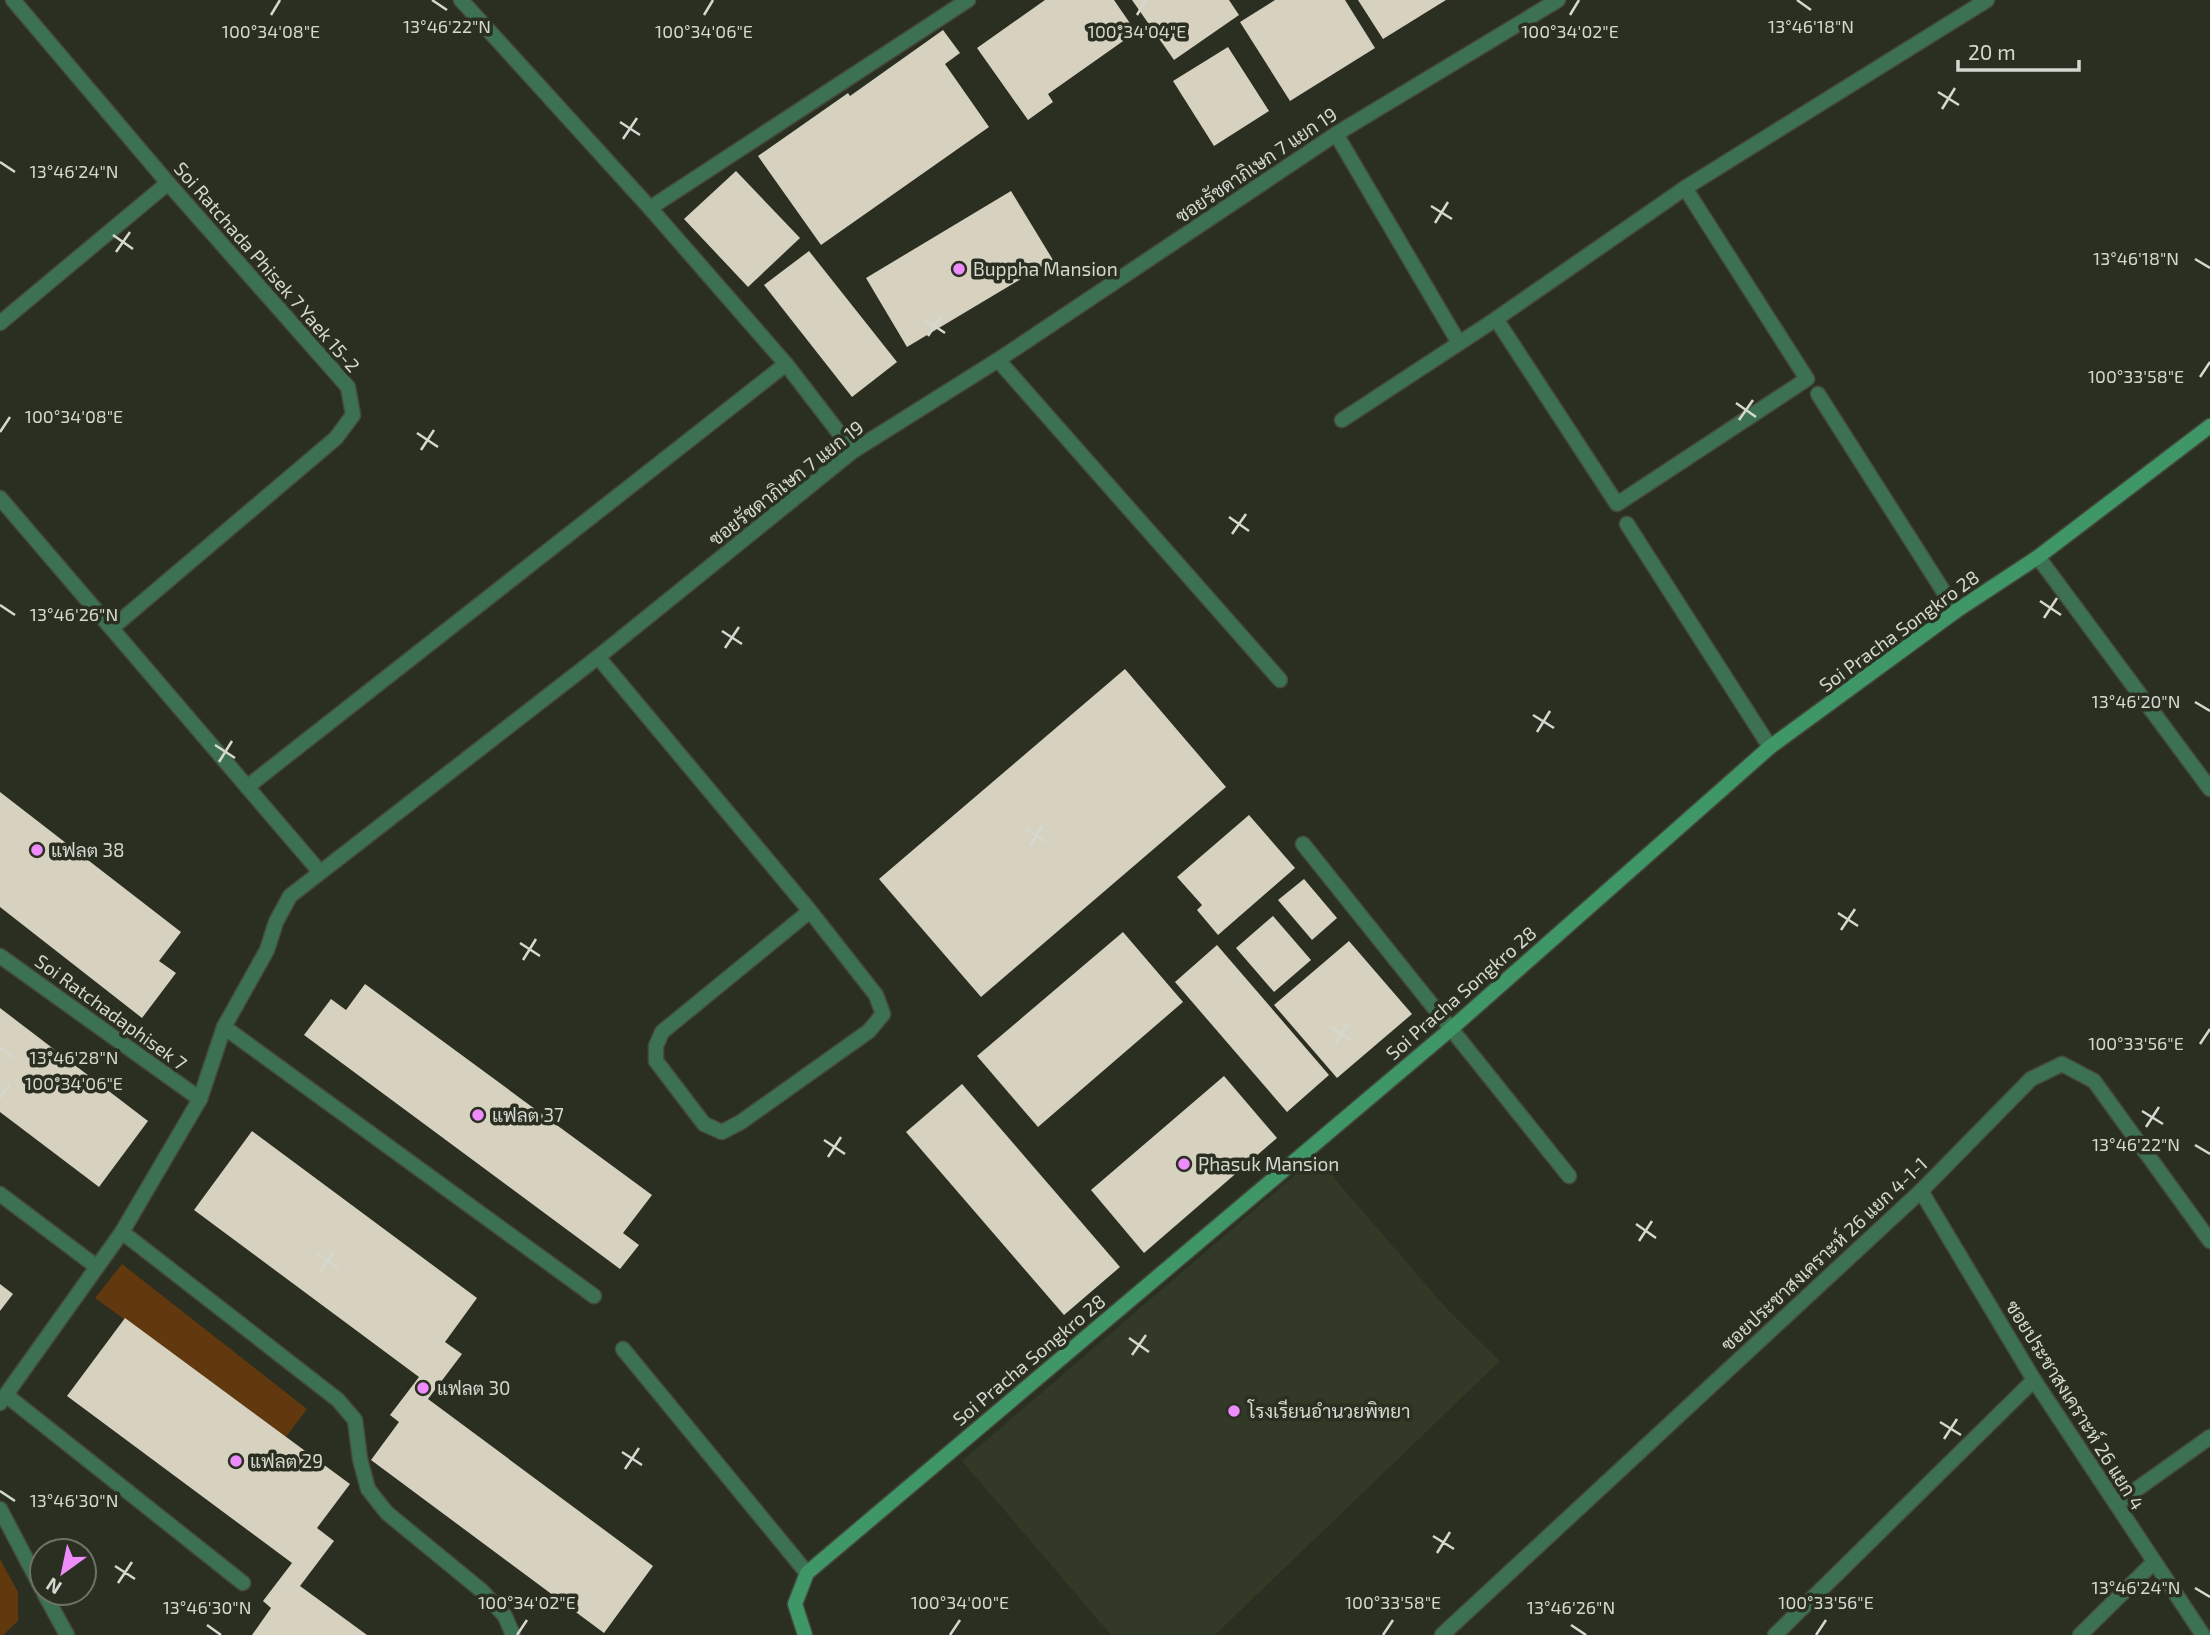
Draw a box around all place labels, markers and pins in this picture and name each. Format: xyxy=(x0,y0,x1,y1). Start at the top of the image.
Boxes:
place label: Buppha Mansion xyxy=(973,257,1118,280)
marker: Buppha Mansion xyxy=(951,261,967,277)
place label: แฟลต 38 xyxy=(51,838,125,861)
marker: แฟลต 38 xyxy=(29,842,45,858)
place label: แฟลต 37 xyxy=(492,1103,564,1126)
marker: แฟลต 37 xyxy=(470,1107,486,1123)
place label: Phasuk Mansion xyxy=(1198,1152,1339,1175)
marker: Phasuk Mansion xyxy=(1176,1156,1192,1172)
place label: แฟลต 30 xyxy=(437,1376,511,1399)
marker: แฟลต 30 xyxy=(415,1380,431,1396)
place label: โรงเรียนอำนวยพิทยา xyxy=(1247,1399,1410,1422)
marker: โรงเรียนอำนวยพิทยา xyxy=(1226,1403,1242,1419)
place label: แฟลต 29 xyxy=(250,1449,323,1472)
marker: แฟลต 29 xyxy=(228,1453,244,1469)

